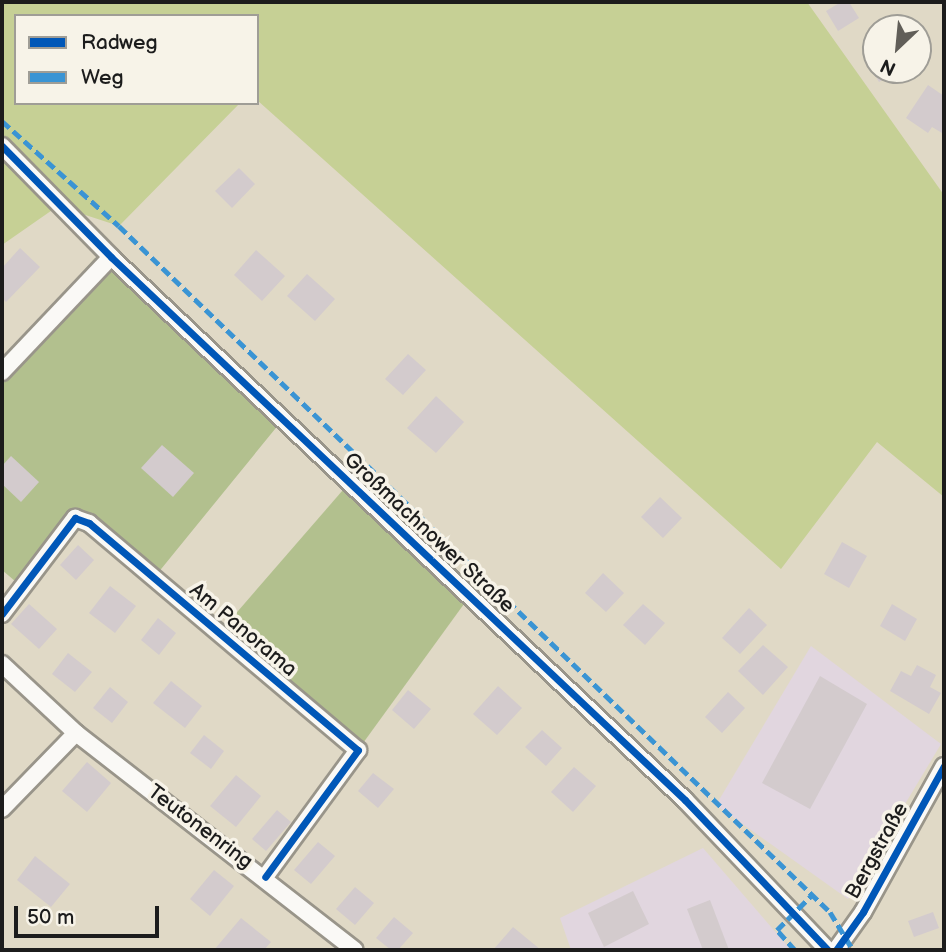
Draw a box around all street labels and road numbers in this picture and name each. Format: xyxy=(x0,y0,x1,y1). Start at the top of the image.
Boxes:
street label: Großmachnower Straße xyxy=(338,447,520,619)
street label: Am Panorama xyxy=(184,578,302,682)
street label: Teutonenring xyxy=(143,779,257,875)
street label: Bergstraße xyxy=(840,798,914,904)

